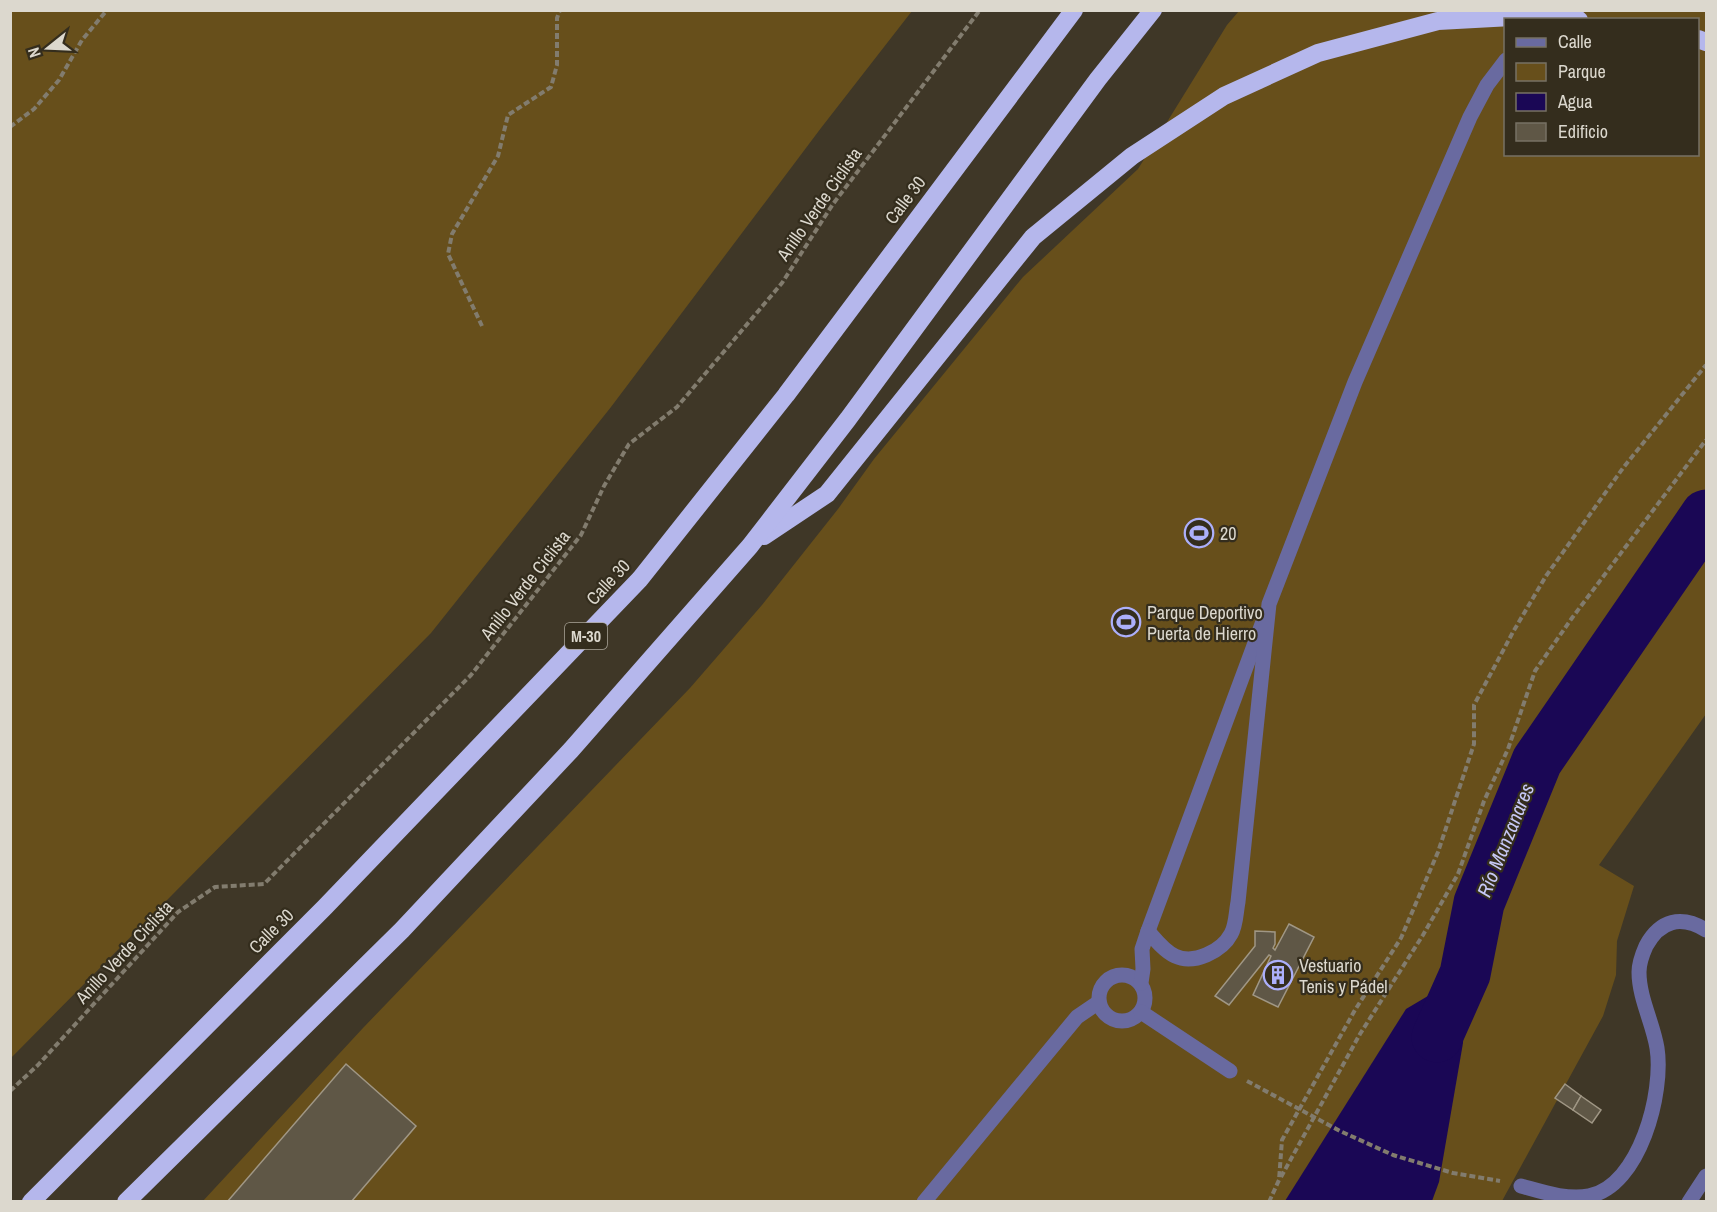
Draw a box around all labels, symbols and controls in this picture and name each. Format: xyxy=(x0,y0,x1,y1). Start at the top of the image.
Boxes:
north arrow xyxy=(18,18,78,78)
legend xyxy=(1504,18,1699,156)
text: Calle xyxy=(1558,29,1592,54)
text: N xyxy=(22,45,46,61)
text: Parque xyxy=(1558,59,1606,84)
text: Agua xyxy=(1557,89,1592,114)
text: Edificio xyxy=(1558,119,1608,144)
street label: Anillo Verde Ciclista xyxy=(770,142,867,266)
street label: Calle 30 xyxy=(879,171,931,229)
sports icon: 20 xyxy=(1183,517,1215,549)
place label: 20 xyxy=(1220,521,1236,546)
street label: Anillo Verde Ciclista xyxy=(474,525,576,646)
street label: Calle 30 xyxy=(580,554,636,610)
place label: Parque Deportivo Puerta de Hierro xyxy=(1147,600,1263,646)
sports icon: Parque Deportivo Puerta de Hierro xyxy=(1110,606,1142,638)
road number: M-30 xyxy=(565,623,607,649)
water label: Río Manzanares xyxy=(1470,779,1540,901)
street label: Anillo Verde Ciclista xyxy=(69,895,178,1010)
street label: Calle 30 xyxy=(243,903,299,959)
place label: Vestuario Tenis y Pádel xyxy=(1299,953,1388,999)
building icon: Vestuario Tenis y Pádel xyxy=(1262,959,1294,991)

